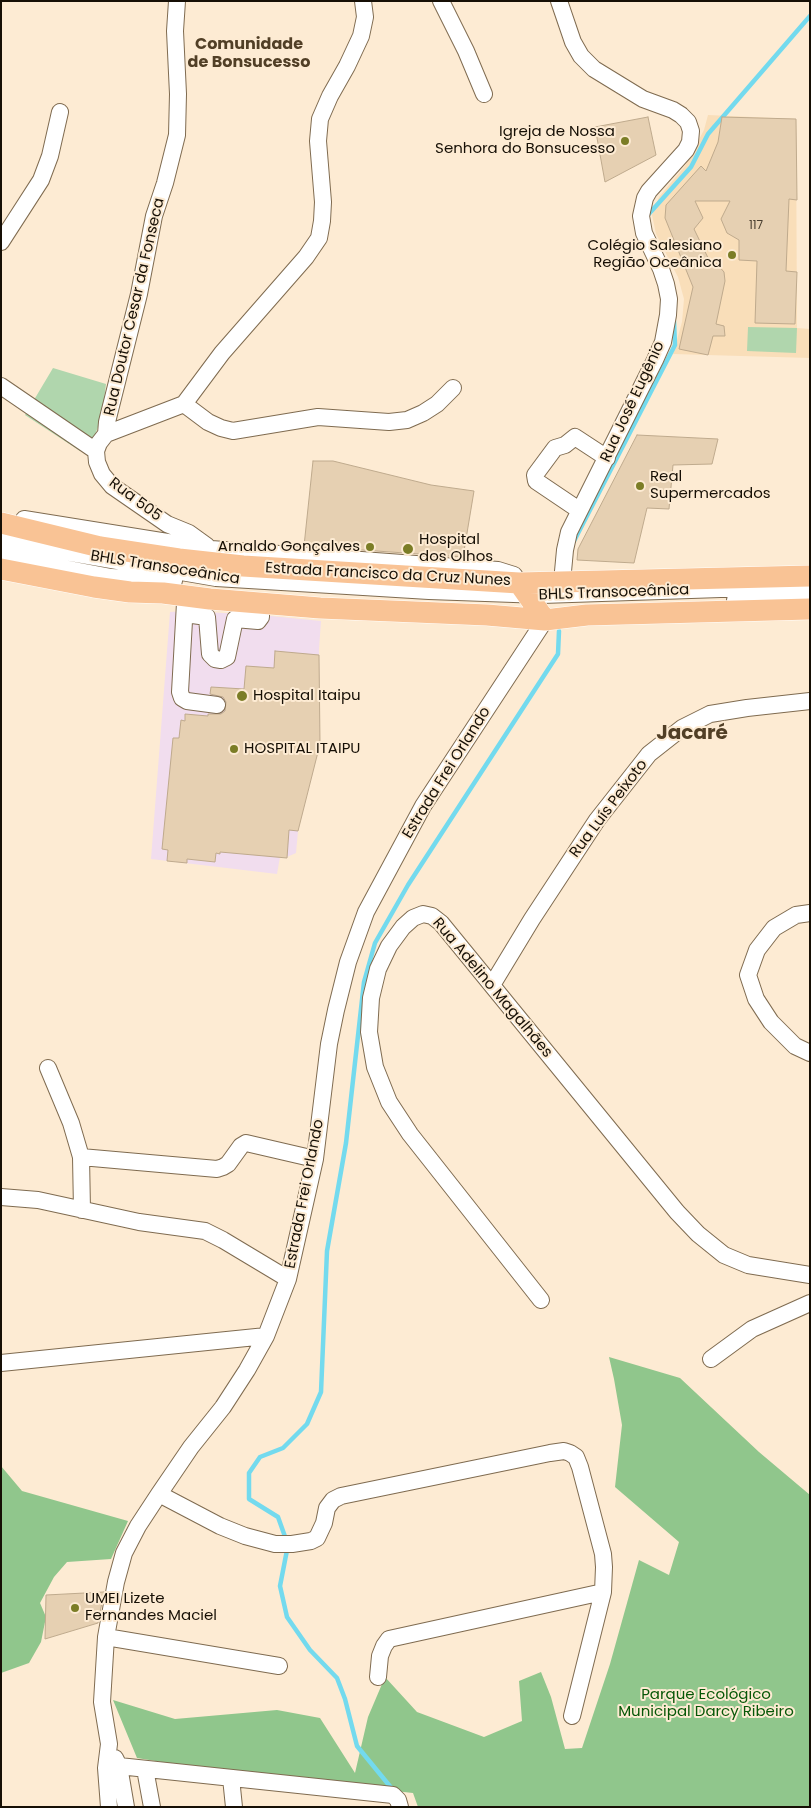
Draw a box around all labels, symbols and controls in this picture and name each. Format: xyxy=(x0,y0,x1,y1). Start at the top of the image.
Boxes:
district label: Comunidade de Bonsucesso xyxy=(188,35,310,73)
place label: Igreja de Nossa Senhora do Bonsucesso xyxy=(435,123,615,158)
marker: Igreja de Nossa Senhora do Bonsucesso xyxy=(619,135,631,147)
street label: Rua Doutor Cesar da Fonseca xyxy=(101,196,169,418)
house number: 117 xyxy=(749,219,763,233)
place label: Colégio Salesiano Região Oceânica xyxy=(588,237,722,272)
marker: Colégio Salesiano Região Oceânica xyxy=(726,249,738,261)
street label: Rua José Eugênio xyxy=(597,339,669,465)
place label: Real Supermercados xyxy=(650,468,771,503)
street label: Rua 505 xyxy=(105,474,165,526)
marker: Real Supermercados xyxy=(634,480,646,492)
place label: Hospital dos Olhos xyxy=(419,531,493,566)
place label: Arnaldo Gonçalves xyxy=(218,538,360,556)
marker: Arnaldo Gonçalves xyxy=(364,541,376,553)
marker: Hospital dos Olhos xyxy=(401,542,415,556)
street label: BHLS Transoceânica xyxy=(89,547,241,589)
street label: Estrada Francisco da Cruz Nunes xyxy=(265,560,511,590)
street label: BHLS Transoceânica xyxy=(538,581,690,605)
place label: Hospital Itaipu xyxy=(253,687,361,705)
marker: Hospital Itaipu xyxy=(235,689,249,703)
street label: Estrada Frei Orlando xyxy=(399,704,495,842)
district label: Jacaré xyxy=(656,722,728,746)
place label: HOSPITAL ITAIPU xyxy=(244,740,360,758)
marker: HOSPITAL ITAIPU xyxy=(228,743,240,755)
street label: Rua Luís Peixoto xyxy=(566,756,652,862)
street label: Rua Adelino Magalhães xyxy=(428,914,556,1062)
street label: Estrada Frei Orlando xyxy=(282,1118,328,1270)
place label: UMEI Lizete Fernandes Maciel xyxy=(85,1590,217,1625)
marker: UMEI Lizete Fernandes Maciel xyxy=(69,1602,81,1614)
park label: Parque Ecológico Municipal Darcy Ribeiro xyxy=(618,1686,794,1721)

